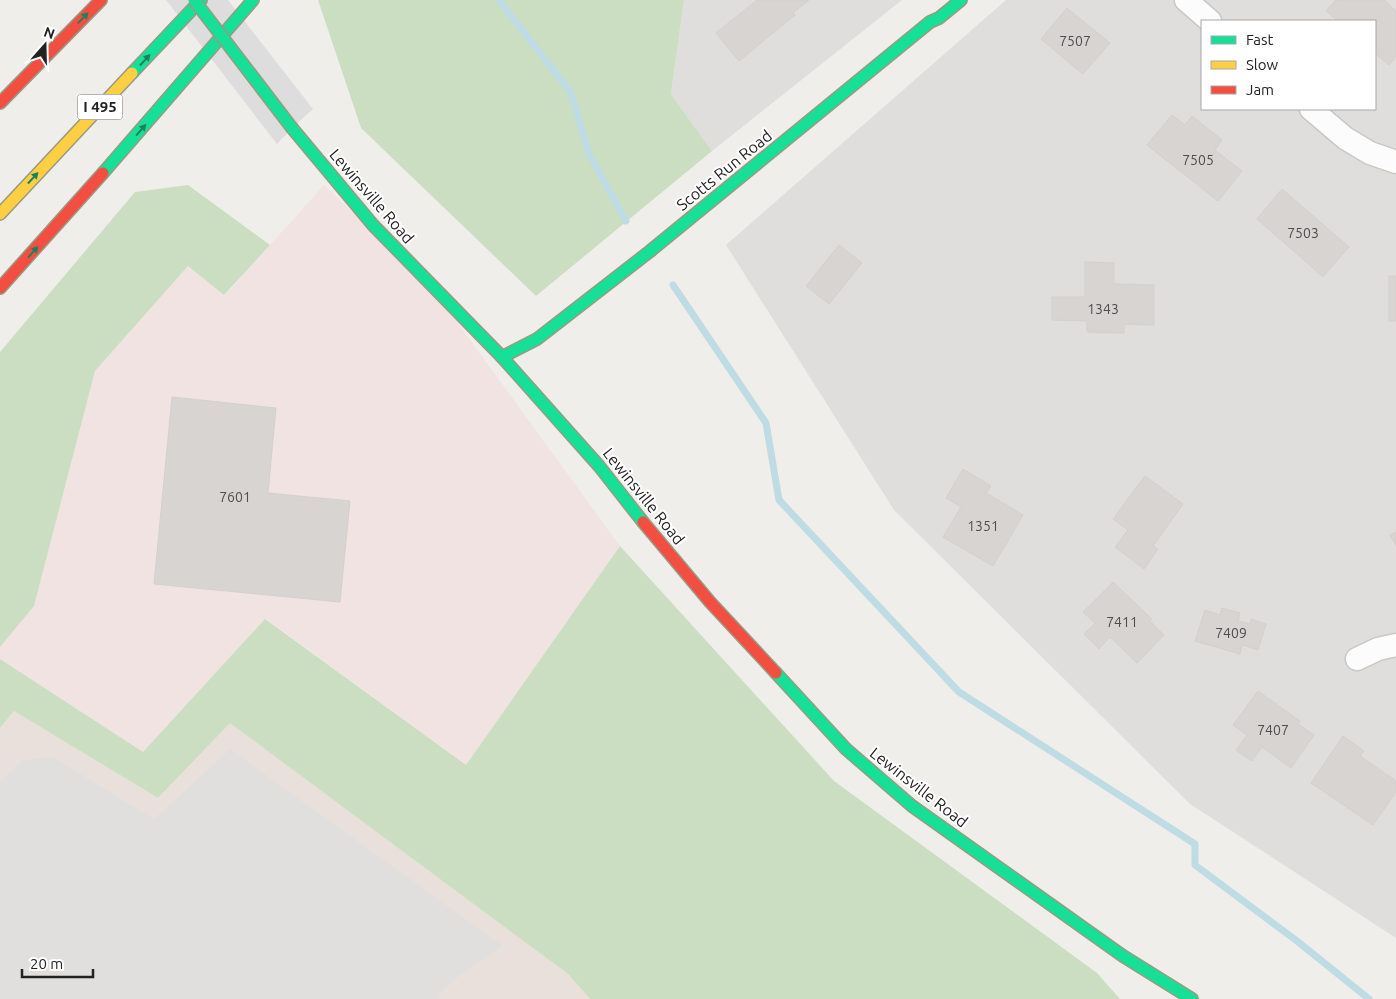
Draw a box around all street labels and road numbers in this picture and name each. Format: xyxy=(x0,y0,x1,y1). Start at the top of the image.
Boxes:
road number: I 495 xyxy=(78,94,122,120)
street label: Scotts Run Road xyxy=(673,126,775,214)
street label: Lewinsville Road xyxy=(326,145,418,247)
street label: Lewinsville Road xyxy=(600,444,688,548)
street label: Lewinsville Road xyxy=(867,743,971,831)

